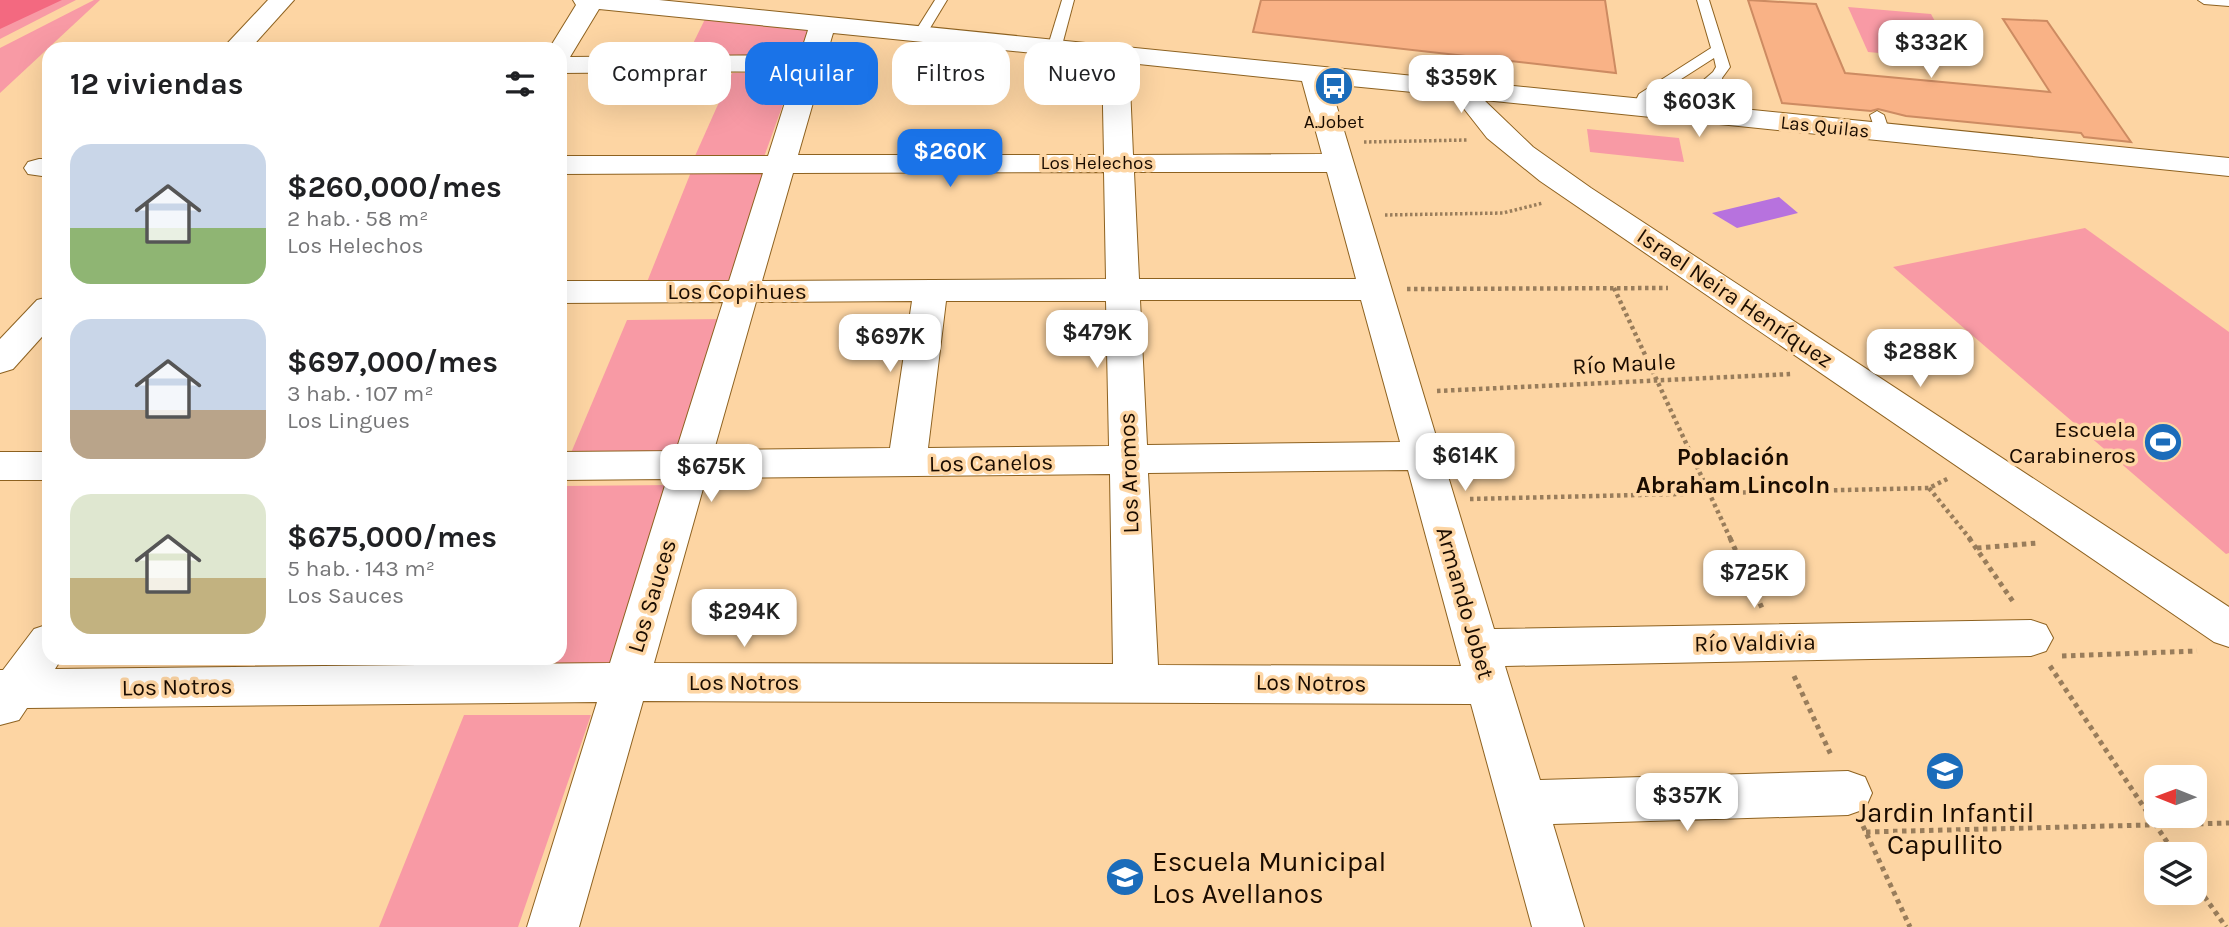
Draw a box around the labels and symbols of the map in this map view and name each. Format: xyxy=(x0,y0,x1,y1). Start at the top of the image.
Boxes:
pin: $332K xyxy=(1882,20,1980,80)
pin: $359K xyxy=(1412,55,1510,115)
bus stop icon: A.Jobet xyxy=(1313,65,1355,107)
pin: $603K xyxy=(1650,80,1748,139)
place label: A.Jobet xyxy=(1304,111,1364,133)
street label: Las Quilas xyxy=(1780,111,1870,143)
pin: $260K xyxy=(901,130,999,189)
street label: Los Helechos xyxy=(1041,152,1153,174)
street label: Israel Neira Henríquez xyxy=(1632,222,1838,374)
street label: Los Copihues xyxy=(667,278,807,305)
pin: $479K xyxy=(1048,310,1146,370)
pin: $697K xyxy=(841,314,939,374)
pin: $288K xyxy=(1871,330,1969,389)
street label: Río Maule xyxy=(1572,348,1676,380)
street label: Los Aromos xyxy=(1113,412,1145,534)
place label: Escuela Carabineros xyxy=(2009,416,2136,469)
sports icon: Escuela Carabineros xyxy=(2142,421,2184,463)
pin: $614K xyxy=(1416,434,1514,493)
district label: Población Abraham Lincoln xyxy=(1636,443,1830,499)
pin: $675K xyxy=(662,444,760,504)
street label: Los Canelos xyxy=(929,448,1053,478)
street label: Armando Jobet xyxy=(1430,524,1500,683)
street label: Los Sauces xyxy=(622,536,682,656)
pin: $725K xyxy=(1705,550,1803,610)
pin: $294K xyxy=(695,590,793,649)
street label: Río Valdivia xyxy=(1694,628,1816,658)
street label: Los Notros xyxy=(689,669,799,696)
street label: Los Notros xyxy=(1255,669,1367,697)
street label: Los Notros xyxy=(121,673,233,701)
school or university icon: Jardin Infantil Capullito xyxy=(1924,750,1966,792)
north arrow xyxy=(2144,765,2207,828)
pin: $357K xyxy=(1638,774,1736,833)
place label: Jardin Infantil Capullito xyxy=(1856,796,2034,861)
place label: Escuela Municipal Los Avellanos xyxy=(1152,845,1386,910)
school or university icon: Escuela Municipal Los Avellanos xyxy=(1104,856,1146,898)

